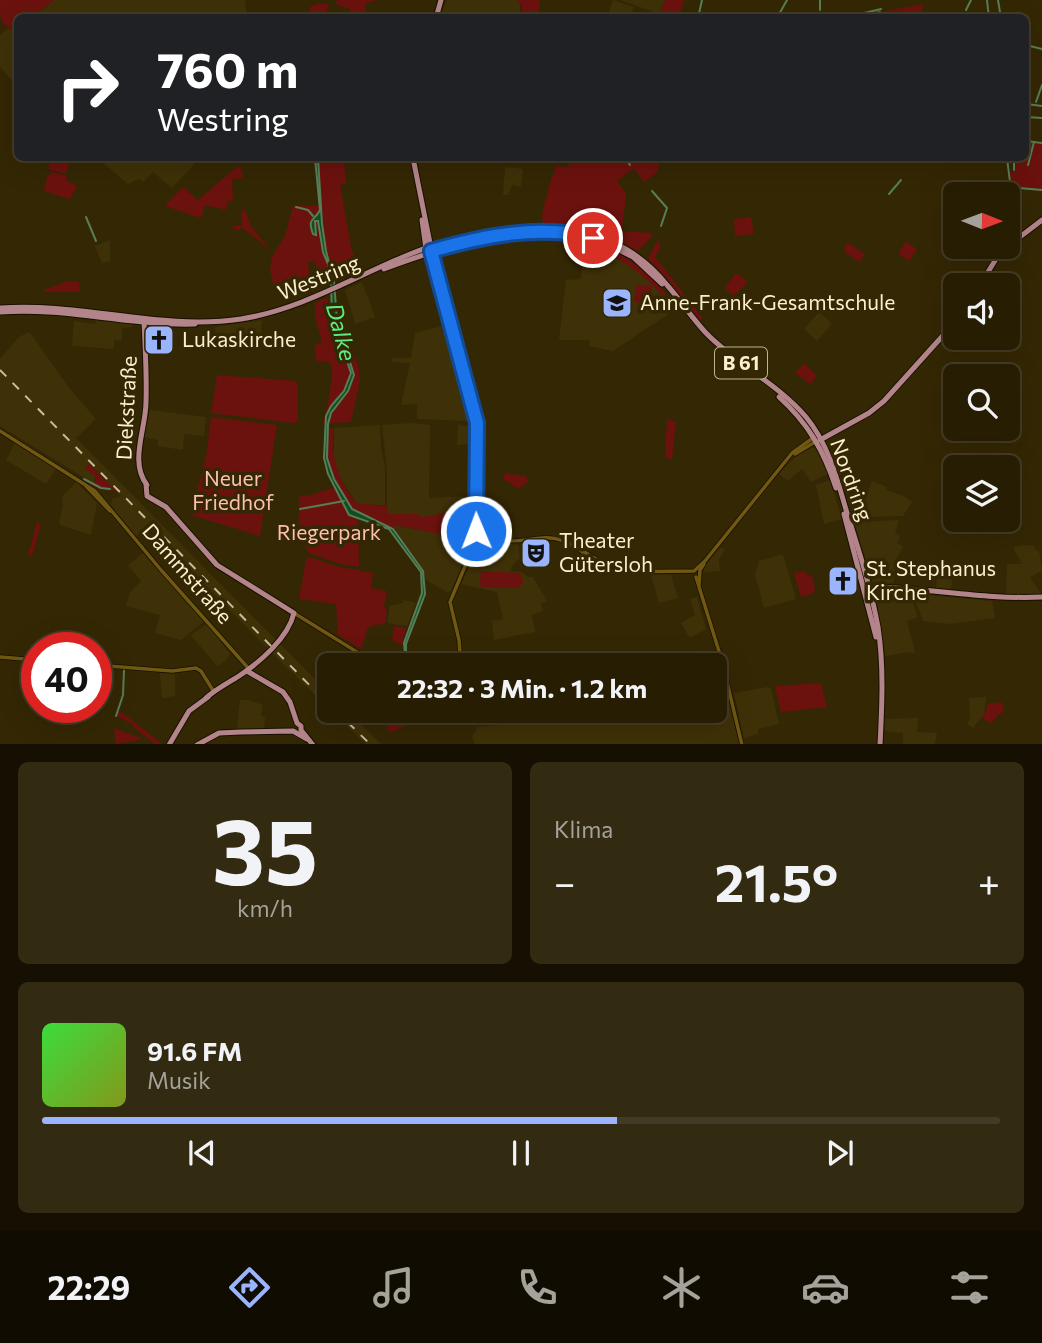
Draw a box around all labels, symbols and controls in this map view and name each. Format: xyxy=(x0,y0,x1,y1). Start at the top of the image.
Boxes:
text: 760 m xyxy=(157,38,299,98)
icon: right xyxy=(42,42,133,133)
text: Westring xyxy=(157,98,289,138)
north arrow xyxy=(943,182,1020,259)
map controls xyxy=(943,182,1020,532)
pin xyxy=(563,208,623,268)
icon: arrive xyxy=(574,219,612,257)
street label: Westring xyxy=(274,249,363,304)
button: sound xyxy=(943,273,1020,350)
school or university icon: Anne-Frank-Gesamtschule xyxy=(600,286,634,320)
place label: Anne-Frank-Gesamtschule xyxy=(640,289,895,314)
water label: Dalke xyxy=(321,300,363,364)
church icon: Lukaskirche xyxy=(142,323,176,357)
place label: Lukaskirche xyxy=(182,326,296,351)
road number: B 61 xyxy=(715,348,767,378)
street label: Diekstraße xyxy=(110,355,141,461)
button: search xyxy=(943,364,1020,441)
street label: Nordring xyxy=(826,435,879,524)
button: layers xyxy=(943,455,1020,532)
park label: Neuer Friedhof xyxy=(192,465,274,514)
position arrow xyxy=(439,494,513,568)
street label: Dammstraße xyxy=(138,518,238,628)
park label: Riegerpark xyxy=(277,519,381,544)
place label: Theater Gütersloh xyxy=(559,527,653,576)
theatre icon: Theater Gütersloh xyxy=(519,536,553,570)
place label: St. Stephanus Kirche xyxy=(866,555,996,604)
church icon: St. Stephanus Kirche xyxy=(826,564,860,598)
speed limit sign: 40 xyxy=(21,632,112,723)
text: 22:32 · 3 Min. · 1.2 km xyxy=(397,672,647,703)
text: 35 xyxy=(212,792,318,904)
text: Klima xyxy=(554,815,613,843)
text: 21.5° xyxy=(715,849,838,913)
text: − xyxy=(554,858,576,905)
text: + xyxy=(978,858,1000,905)
text: km/h xyxy=(237,894,293,922)
text: 91.6 FM xyxy=(147,1035,242,1066)
text: Musik xyxy=(147,1066,211,1094)
icon: previous xyxy=(183,1134,221,1172)
icon: pause xyxy=(502,1134,540,1172)
icon: next xyxy=(821,1134,859,1172)
icon: directions xyxy=(225,1263,274,1312)
icon: music xyxy=(369,1263,418,1312)
icon: phone xyxy=(513,1263,562,1312)
icon: climate xyxy=(657,1263,706,1312)
icon: car xyxy=(801,1263,850,1312)
icon: filters xyxy=(945,1263,994,1312)
text: 22:29 xyxy=(48,1267,130,1307)

